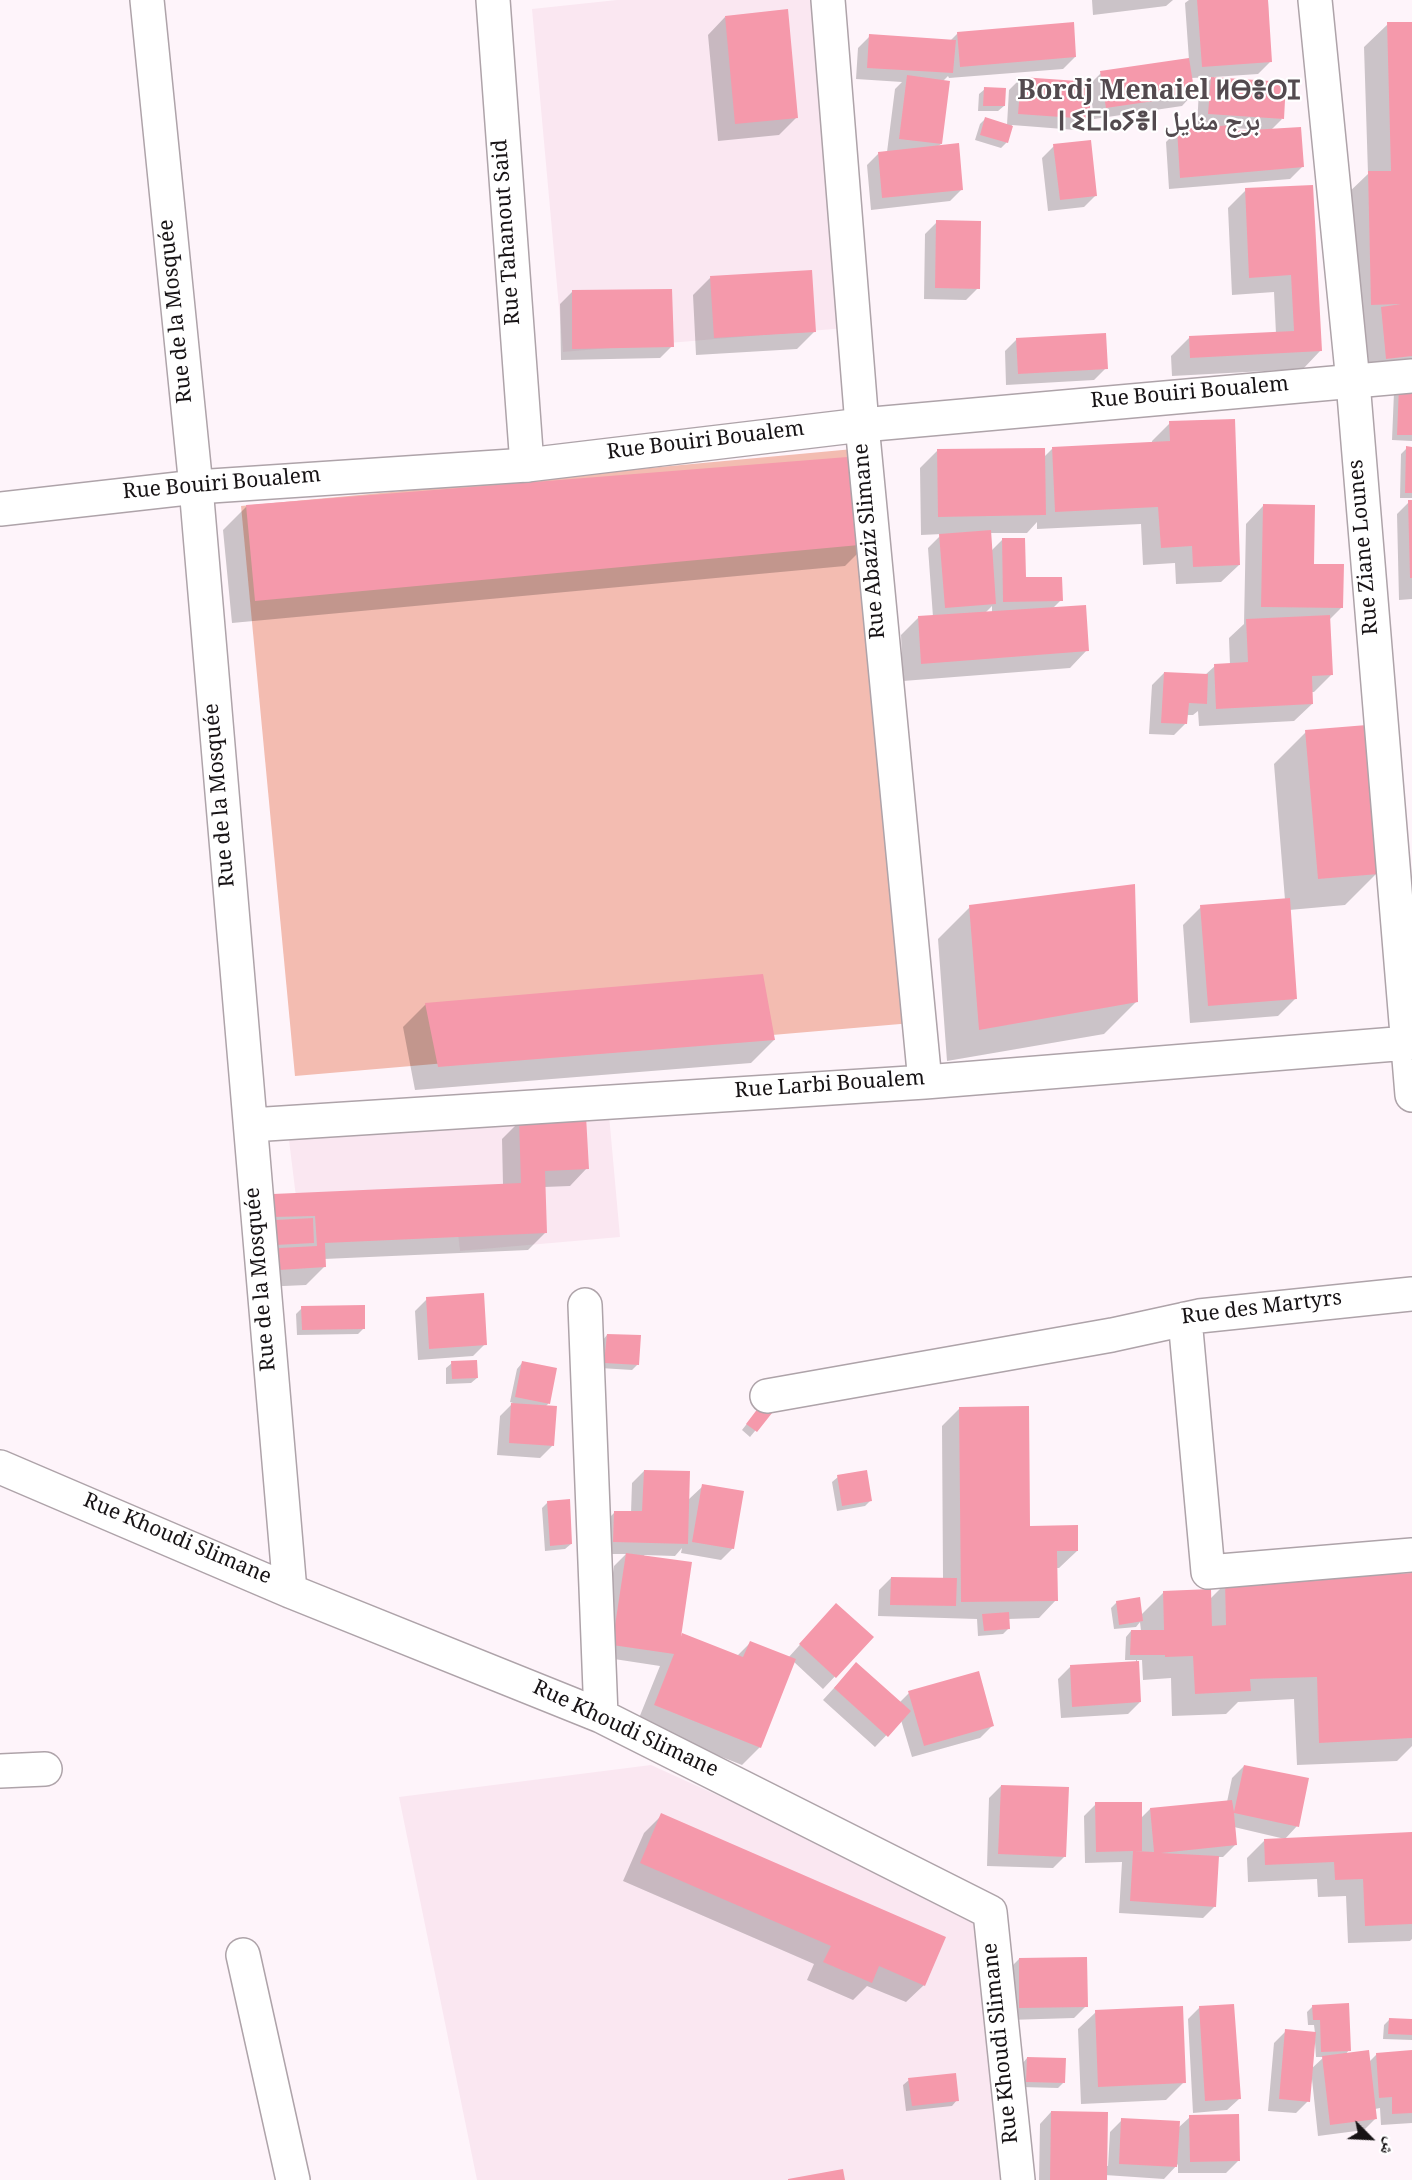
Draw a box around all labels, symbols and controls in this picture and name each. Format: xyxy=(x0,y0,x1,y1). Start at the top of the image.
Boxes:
district label: Bordj Menaiel ⵍⴱⴻⵔⵊ ⵏ ⵉⵎⵏⴰⵢⴻⵏ برج منايل xyxy=(1017,80,1301,143)
street label: Rue Tahanout Said xyxy=(491,138,529,326)
street label: Rue de la Mosquée xyxy=(157,218,201,404)
street label: Rue Bouiri Boualem xyxy=(1090,375,1290,417)
street label: Rue Bouiri Boualem xyxy=(606,419,806,469)
street label: Rue Abaziz Slimane xyxy=(852,442,894,640)
street label: Rue Ziane Lounes xyxy=(1347,458,1387,636)
street label: Rue Bouiri Boualem xyxy=(122,466,322,508)
street label: Rue de la Mosquée xyxy=(202,702,244,888)
street label: Rue Larbi Boualem xyxy=(734,1069,926,1107)
street label: Rue de la Mosquée xyxy=(243,1186,285,1372)
street label: Rue des Martyrs xyxy=(1180,1289,1344,1333)
street label: Rue Khoudi Slimane xyxy=(78,1491,274,1593)
street label: Rue Khoudi Slimane xyxy=(527,1678,721,1786)
street label: Rue Khoudi Slimane xyxy=(981,1941,1027,2145)
north arrow xyxy=(1340,2108,1400,2168)
text: ش xyxy=(1371,2132,1403,2159)

